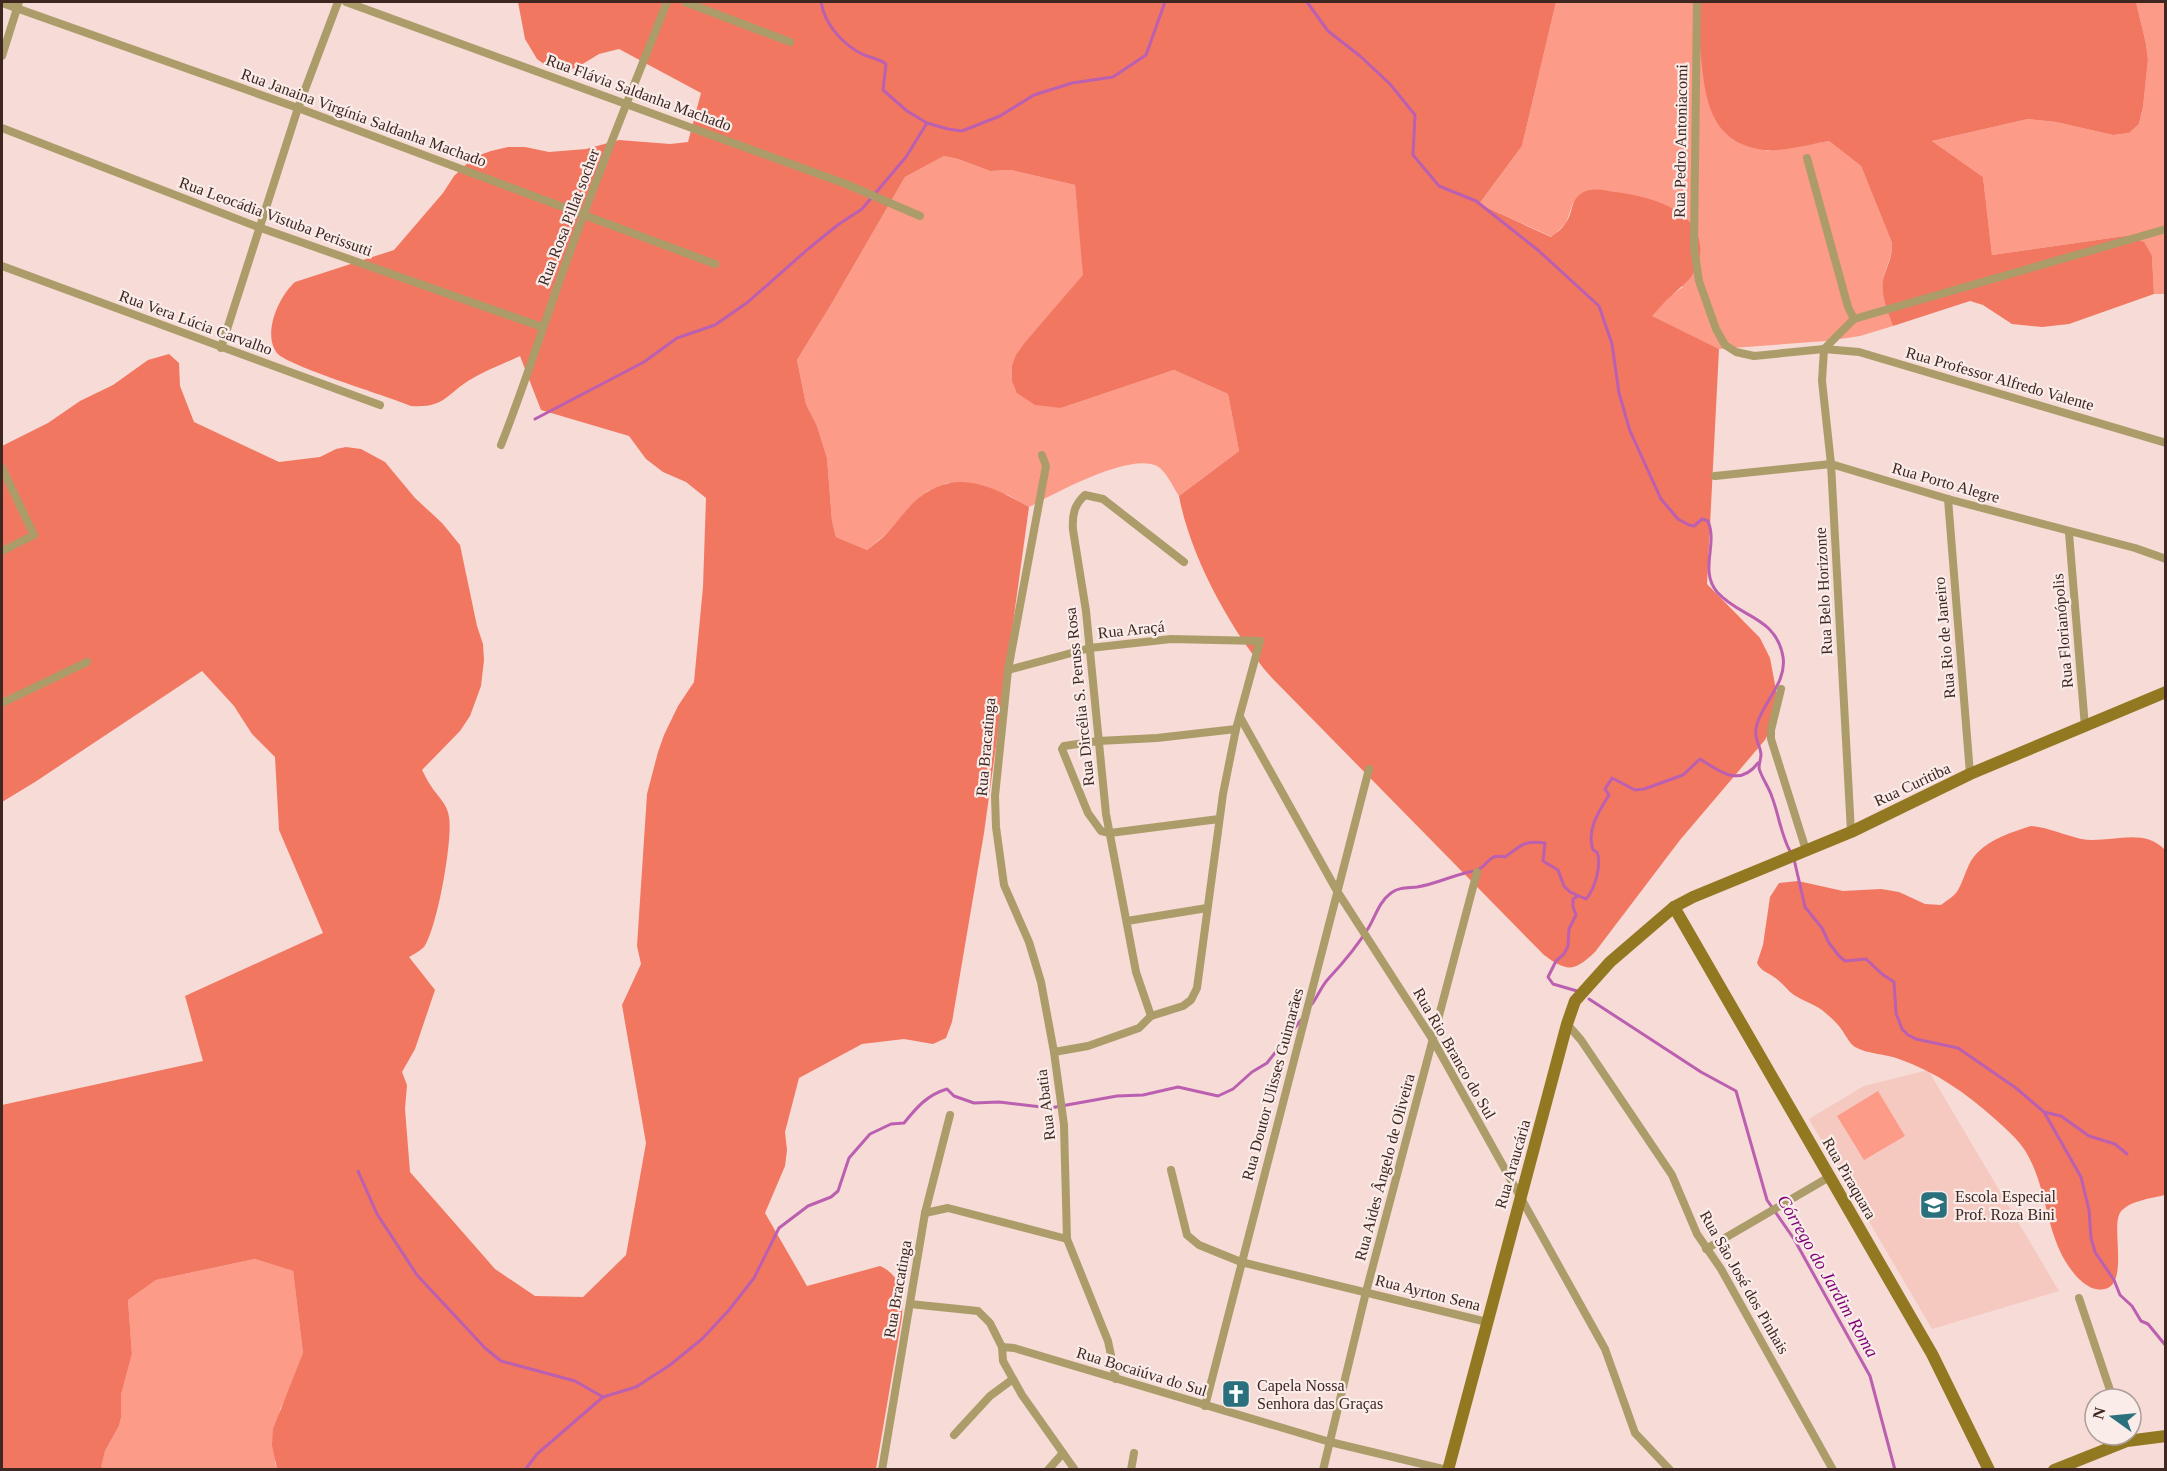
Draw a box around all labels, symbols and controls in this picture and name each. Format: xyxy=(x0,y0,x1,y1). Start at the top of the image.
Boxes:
street label: Rua Flávia Saldanha Machado xyxy=(544,51,734,134)
street label: Rua Pedro Antoniacomi xyxy=(1671,63,1690,218)
street label: Rua Janaina Virgínia Saldanha Machado xyxy=(239,65,489,171)
street label: Rua Rosa Pillat socher xyxy=(534,146,603,288)
street label: Rua Leocádia Vistuba Perissutti xyxy=(177,174,375,260)
street label: Rua Vera Lúcia Carvalho xyxy=(117,287,275,358)
street label: Rua Professor Alfredo Valente xyxy=(1904,343,2096,413)
street label: Rua Porto Alegre xyxy=(1890,459,2002,507)
street label: Rua Belo Horizonte xyxy=(1812,527,1835,655)
street label: Rua Florianópolis xyxy=(2049,573,2077,689)
street label: Rua Rio de Janeiro xyxy=(1931,576,1958,700)
street label: Rua Dircélia S. Peruss Rosa xyxy=(1062,607,1097,787)
street label: Rua Araçá xyxy=(1097,618,1165,642)
street label: Rua Bracatinga xyxy=(973,697,999,797)
street label: Rua Curitiba xyxy=(1871,759,1953,810)
street label: Rua Rio Branco do Sul xyxy=(1410,985,1499,1122)
street label: Rua Doutor Ulisses Guimarães xyxy=(1239,986,1306,1182)
street label: Rua Abatia xyxy=(1033,1068,1058,1141)
street label: Rua Aides Ângelo de Oliveira xyxy=(1350,1072,1419,1263)
street label: Rua Araucária xyxy=(1492,1118,1533,1211)
street label: Rua Piraquara xyxy=(1819,1135,1880,1222)
place label: Escola Especial Prof. Roza Bini xyxy=(1955,1188,2056,1223)
school or university icon: Escola Especial Prof. Roza Bini xyxy=(1918,1189,1950,1221)
water label: Córrego do Jardim Roma xyxy=(1773,1191,1883,1361)
street label: Rua São José dos Pinhais xyxy=(1697,1208,1793,1357)
street label: Rua Bracatinga xyxy=(881,1239,915,1340)
street label: Rua Ayrton Sena xyxy=(1373,1271,1482,1315)
street label: Rua Bocaiúva do Sul xyxy=(1075,1344,1210,1400)
place label: Capela Nossa Senhora das Graças xyxy=(1257,1377,1383,1413)
church icon: Capela Nossa Senhora das Graças xyxy=(1220,1378,1252,1410)
north arrow xyxy=(2083,1387,2143,1447)
text: N xyxy=(2089,1405,2109,1421)

